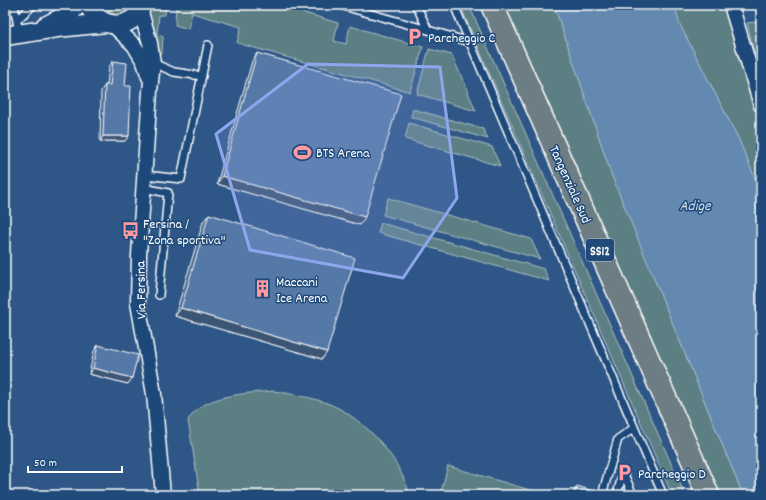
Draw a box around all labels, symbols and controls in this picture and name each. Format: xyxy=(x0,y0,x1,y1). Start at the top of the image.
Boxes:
parking icon: Parcheggio C xyxy=(405,27,425,47)
place label: Parcheggio C xyxy=(428,29,496,49)
sports icon: BTS Arena xyxy=(293,142,313,162)
street label: Tangenziale Sud xyxy=(543,143,595,227)
place label: BTS Arena xyxy=(316,144,370,164)
water label: Adige xyxy=(679,196,712,218)
place label: Fersina / "Zona sportiva" xyxy=(143,215,226,251)
bus stop icon: Fersina / "Zona sportiva" xyxy=(120,221,140,241)
road number: SS12 xyxy=(586,239,614,261)
street label: Via Fersina xyxy=(131,260,153,319)
place label: Maccani Ice Arena xyxy=(276,273,328,309)
building icon: Maccani Ice Arena xyxy=(253,279,273,299)
scale bar xyxy=(28,448,122,474)
text: 50 m xyxy=(34,455,57,472)
parking icon: Parcheggio D xyxy=(615,463,635,483)
place label: Parcheggio D xyxy=(638,465,706,485)

